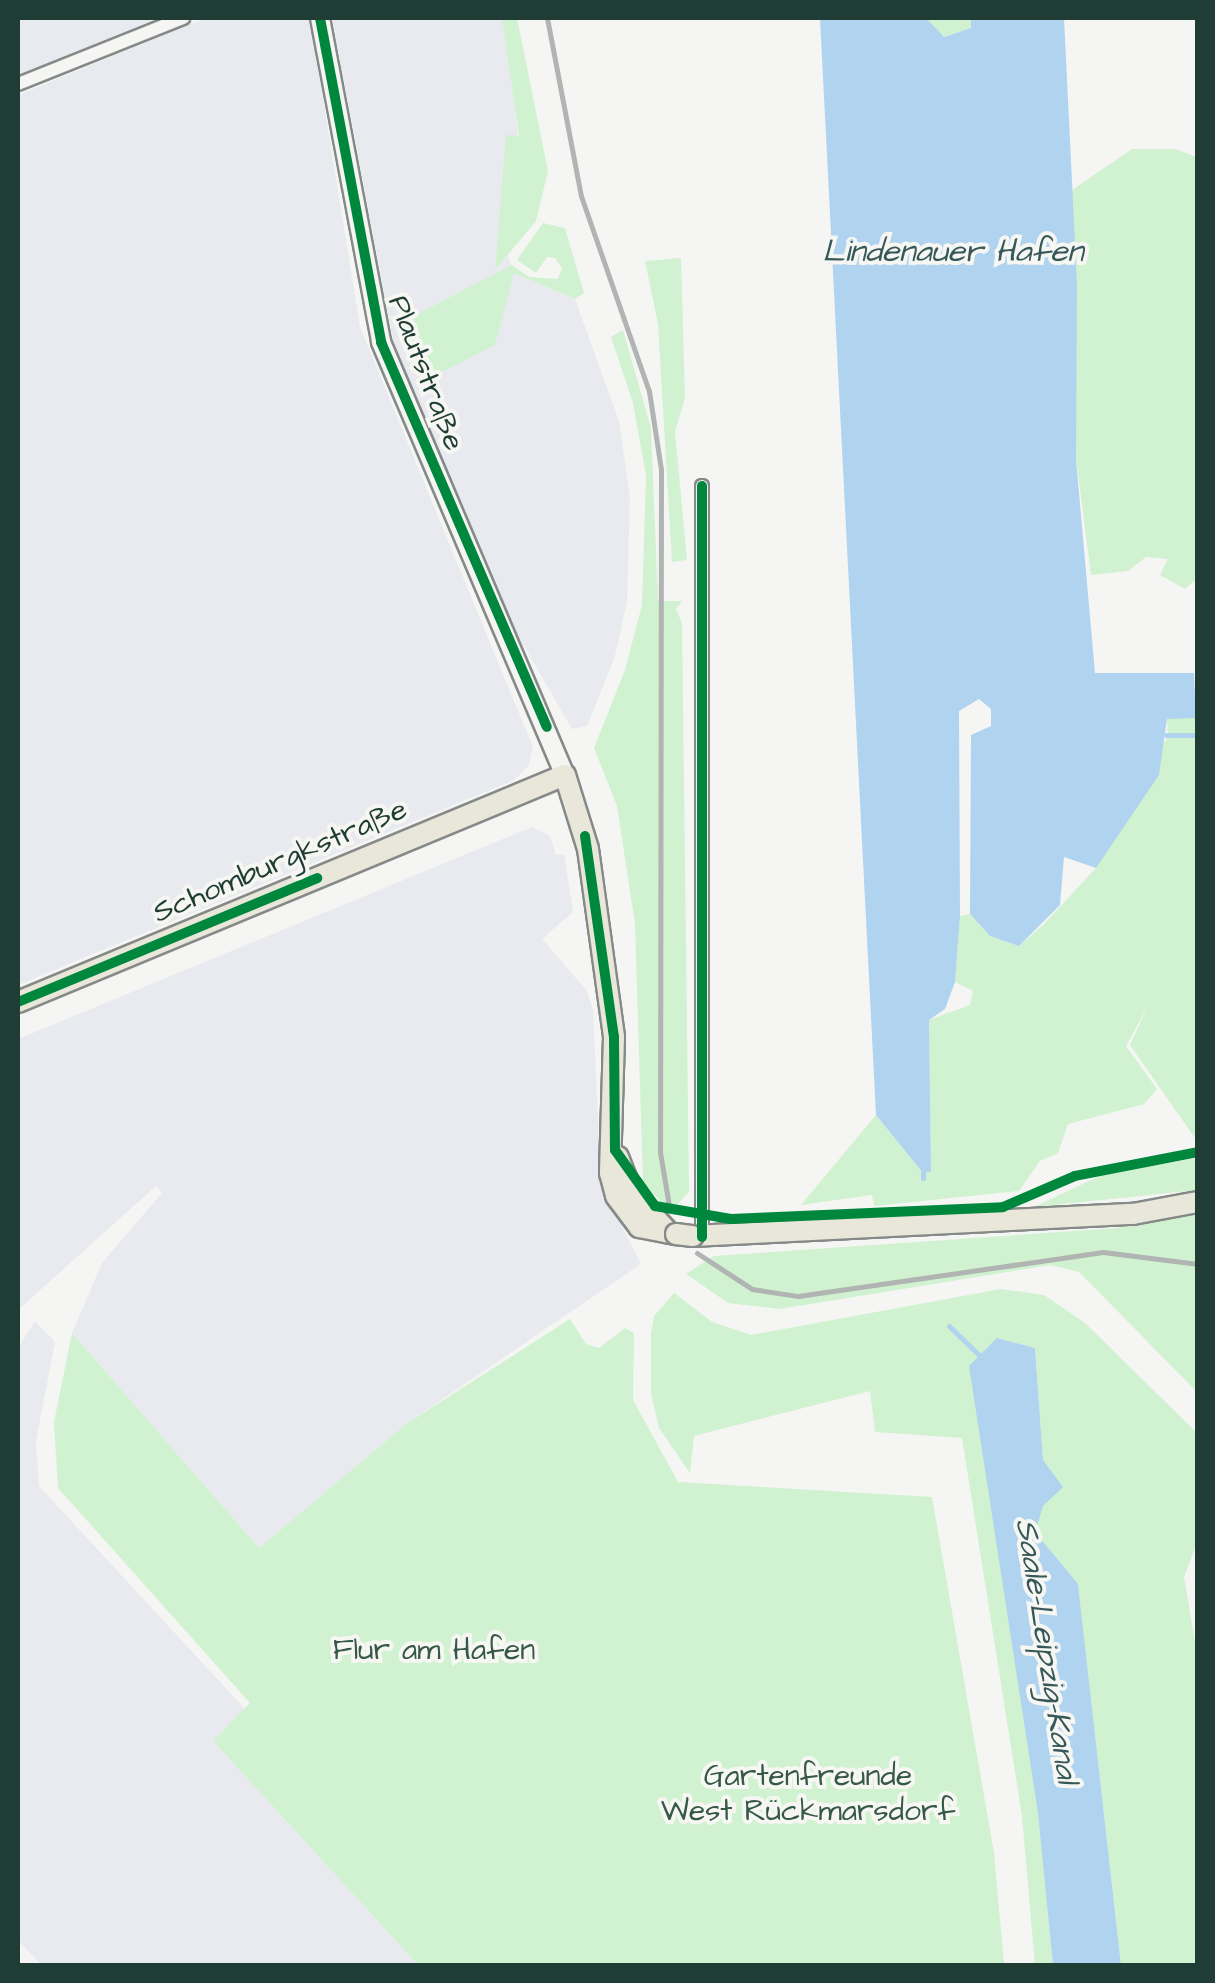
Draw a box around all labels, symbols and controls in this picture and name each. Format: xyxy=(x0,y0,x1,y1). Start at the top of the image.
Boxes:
water label: Lindenauer Hafen xyxy=(822,233,1084,271)
street label: Plautstraße xyxy=(380,290,472,456)
street label: Schomburgkstraße xyxy=(148,791,412,931)
water label: Saale-Leipzig-Kanal xyxy=(1006,1516,1086,1786)
park label: Flur am Hafen xyxy=(333,1632,535,1668)
park label: Gartenfreunde West Rückmarsdorf xyxy=(661,1758,955,1828)

